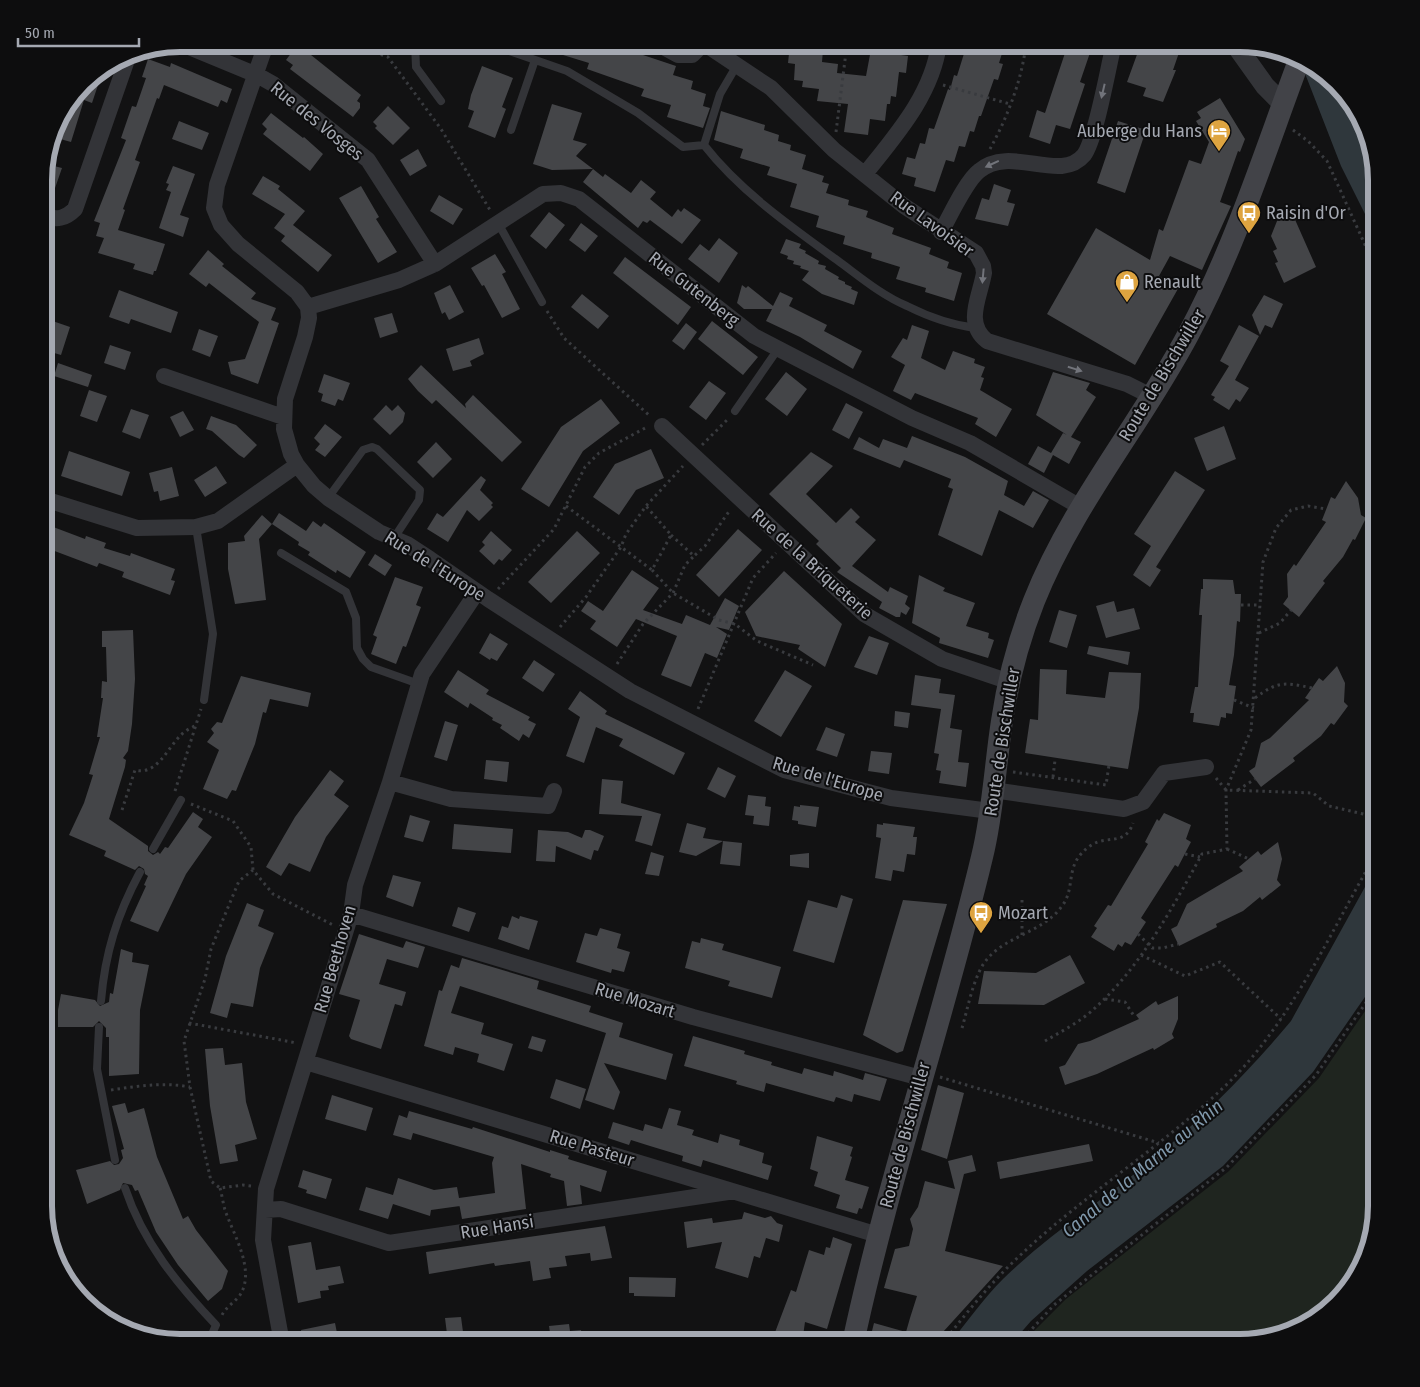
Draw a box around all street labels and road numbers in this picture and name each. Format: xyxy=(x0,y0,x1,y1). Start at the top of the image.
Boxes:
street label: Rue des Vosges xyxy=(266,77,368,165)
street label: Rue Lavoisier xyxy=(886,186,979,262)
street label: Rue Gutenberg xyxy=(644,247,744,332)
street label: Route de Bischwiller xyxy=(1114,304,1210,445)
street label: Rue de la Briqueterie xyxy=(747,504,877,624)
street label: Rue de l'Europe xyxy=(381,526,489,606)
street label: Route de Bischwiller xyxy=(979,665,1025,818)
street label: Rue de l'Europe xyxy=(770,752,886,806)
street label: Rue Beethoven xyxy=(309,903,361,1015)
street label: Rue Mozart xyxy=(592,977,678,1023)
street label: Route de Bischwiller xyxy=(875,1059,935,1210)
street label: Rue Pasteur xyxy=(547,1125,638,1172)
street label: Rue Hansi xyxy=(459,1210,535,1244)

